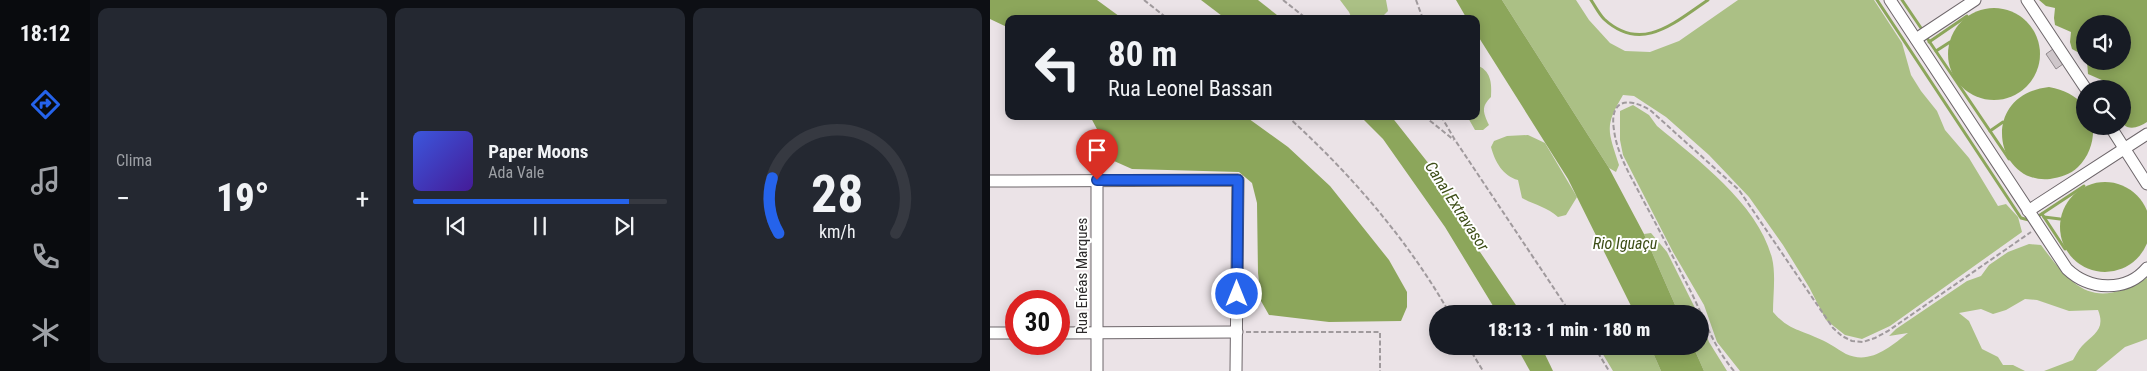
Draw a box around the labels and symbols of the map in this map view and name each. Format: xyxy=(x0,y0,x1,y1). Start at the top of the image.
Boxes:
pin xyxy=(1076,129,1118,180)
water label: Canal Extravasor xyxy=(1421,158,1494,255)
street label: Rua Enéas Marques xyxy=(1073,218,1091,334)
water label: Rio Iguaçu xyxy=(1593,234,1658,253)
position arrow xyxy=(1210,267,1262,319)
speed limit sign: 30 xyxy=(1005,290,1070,355)

